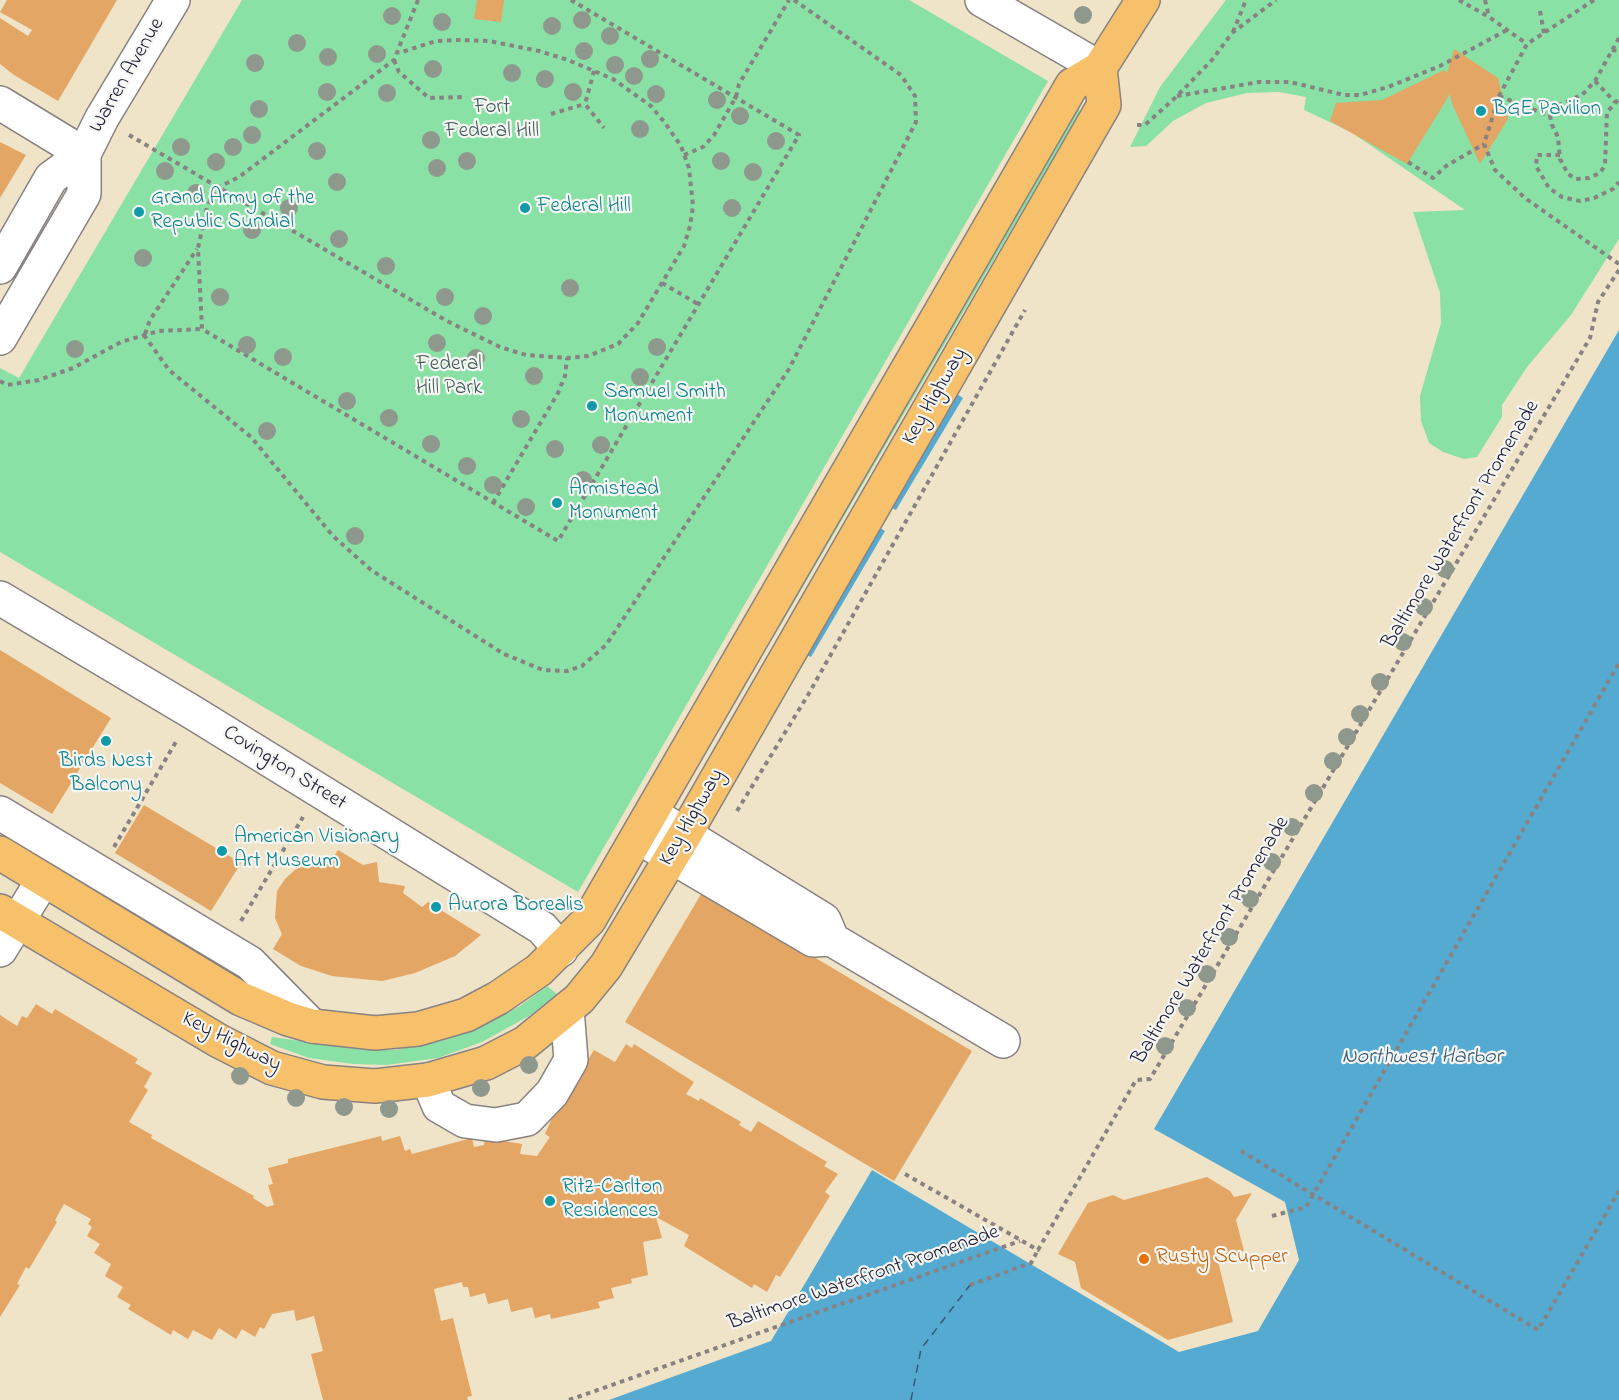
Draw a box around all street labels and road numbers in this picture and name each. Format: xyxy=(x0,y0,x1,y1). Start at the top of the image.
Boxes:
street label: Warren Avenue xyxy=(85,14,171,138)
street label: Key Highway xyxy=(898,344,974,450)
street label: Baltimore Waterfront Promenade xyxy=(1378,396,1546,654)
street label: Covington Street xyxy=(218,721,350,817)
street label: Key Highway xyxy=(655,765,731,871)
street label: Baltimore Waterfront Promenade xyxy=(1128,812,1296,1070)
street label: Key Highway xyxy=(177,1007,285,1079)
street label: Baltimore Waterfront Promenade xyxy=(725,1221,1003,1337)

